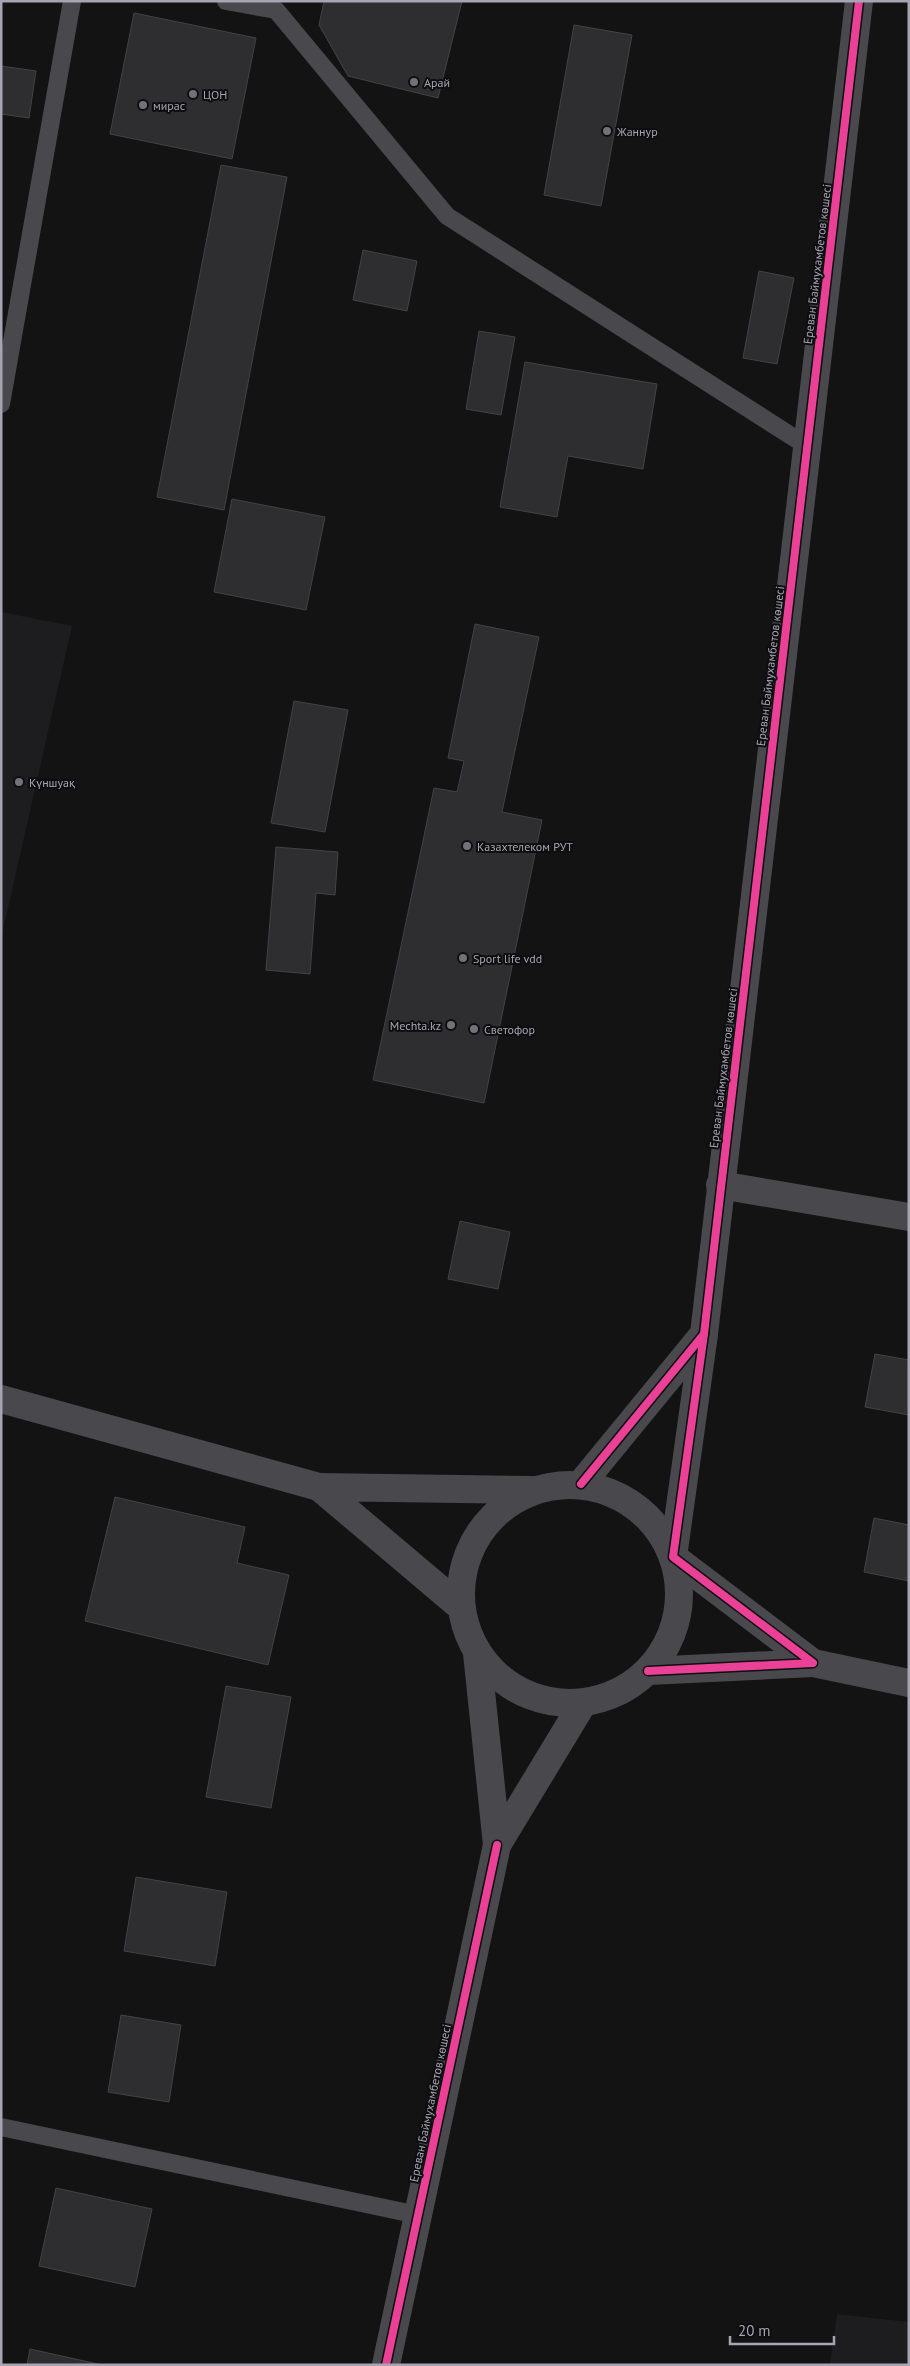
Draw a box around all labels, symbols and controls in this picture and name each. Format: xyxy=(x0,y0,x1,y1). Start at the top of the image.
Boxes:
place label: Арай xyxy=(424,75,450,90)
marker: Арай xyxy=(408,76,420,88)
place label: ЦОН xyxy=(203,87,227,102)
marker: ЦОН xyxy=(187,88,199,100)
place label: мирас xyxy=(153,98,186,113)
marker: мирас xyxy=(137,99,149,111)
place label: Жаннур xyxy=(616,124,658,139)
marker: Жаннур xyxy=(601,125,613,137)
street label: Ереван Баймухамбетов көшесі xyxy=(800,183,834,345)
street label: Ереван Баймухамбетов көшесі xyxy=(753,585,787,747)
place label: Күншуақ xyxy=(29,775,75,790)
marker: Күншуақ xyxy=(13,776,25,788)
place label: Казахтелеком РУТ xyxy=(477,839,573,854)
marker: Казахтелеком РУТ xyxy=(461,840,473,852)
place label: Sport life vdd xyxy=(473,951,542,966)
marker: Sport life vdd xyxy=(457,952,469,964)
street label: Ереван Баймухамбетов көшесі xyxy=(706,987,740,1149)
place label: Mechta.kz xyxy=(390,1018,441,1033)
marker: Mechta.kz xyxy=(445,1019,457,1031)
place label: Светофор xyxy=(484,1022,535,1037)
marker: Светофор xyxy=(468,1023,480,1035)
street label: Ереван Баймухамбетов көшесі xyxy=(406,2023,454,2183)
scale bar xyxy=(730,2314,834,2346)
text: 20 m xyxy=(738,2321,771,2340)

